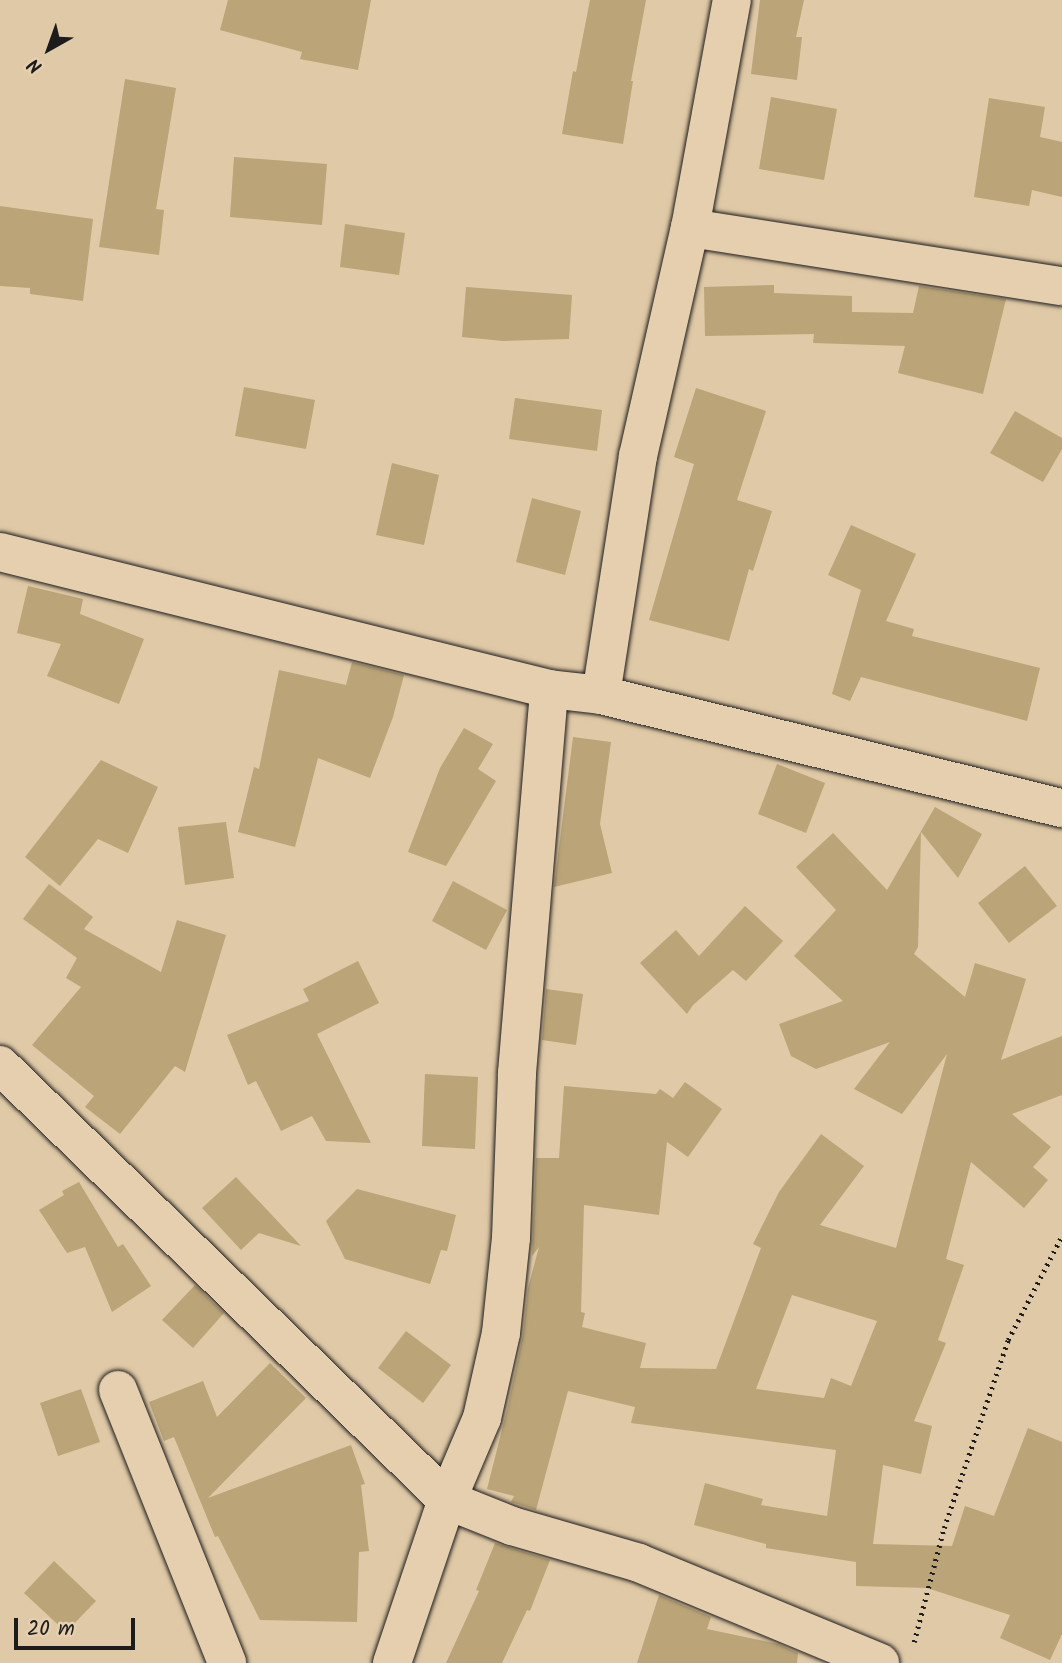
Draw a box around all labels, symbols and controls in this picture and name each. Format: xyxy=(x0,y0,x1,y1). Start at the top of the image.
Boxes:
north arrow xyxy=(14,14,84,84)
text: N xyxy=(21,50,50,80)
scale bar xyxy=(18,1604,138,1648)
text: 20 m xyxy=(27,1613,75,1646)

